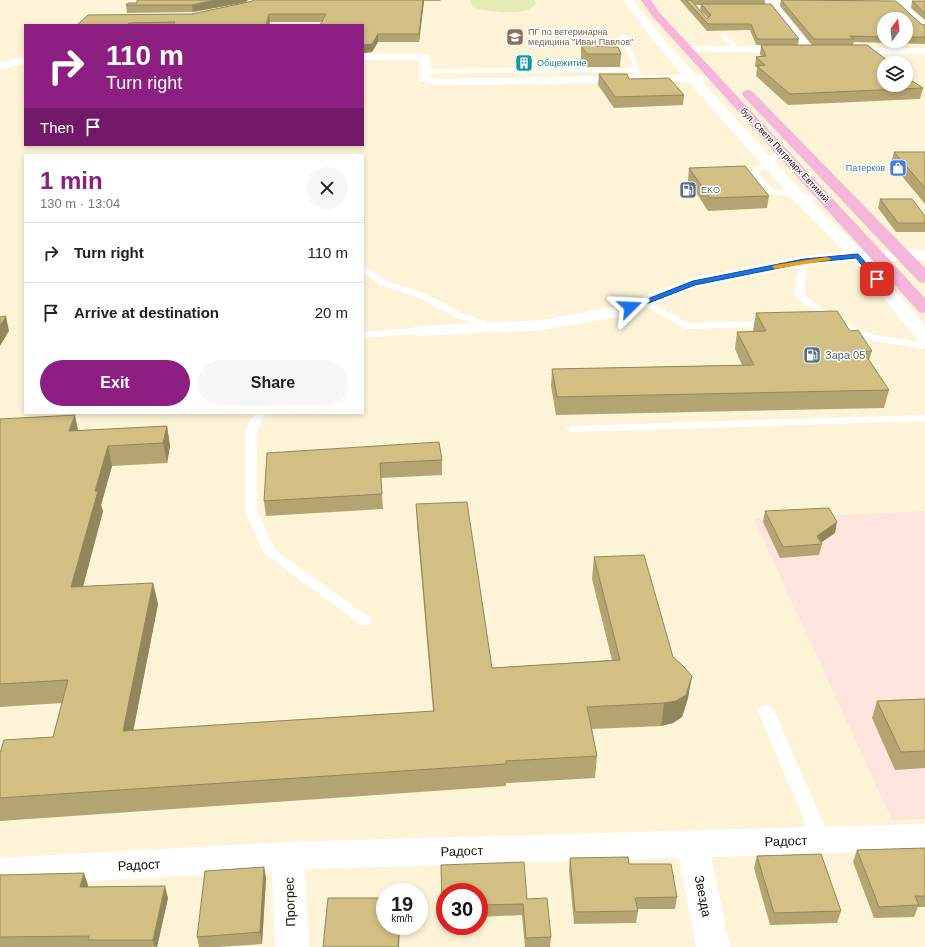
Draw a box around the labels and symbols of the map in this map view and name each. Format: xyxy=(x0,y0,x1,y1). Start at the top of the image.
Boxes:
north arrow xyxy=(877,12,913,48)
school or university icon: ПГ по ветеринарна медицина "Иван Павлов" xyxy=(505,27,525,47)
place label: ПГ по ветеринарна медицина "Иван Павлов" xyxy=(528,27,633,47)
building icon: Общежитие xyxy=(514,53,534,73)
place label: Общежитие xyxy=(537,58,587,68)
street label: бул. Свети Патриарх Евтимий xyxy=(739,106,831,204)
shop icon: Патерков xyxy=(888,158,908,178)
place label: Патерков xyxy=(846,163,885,173)
fuel station icon: EKO xyxy=(678,180,698,200)
place label: EKO xyxy=(701,185,720,195)
pin xyxy=(860,262,894,296)
position arrow xyxy=(609,286,651,328)
fuel station icon: Зара 05 xyxy=(802,345,822,365)
place label: Зара 05 xyxy=(825,349,865,361)
street label: Радост xyxy=(764,833,808,849)
street label: Радост xyxy=(440,843,484,859)
street label: Радост xyxy=(117,856,161,874)
street label: Звезда xyxy=(692,874,715,919)
street label: Прогрес xyxy=(282,877,298,927)
speed limit sign: 30 xyxy=(436,883,488,935)

